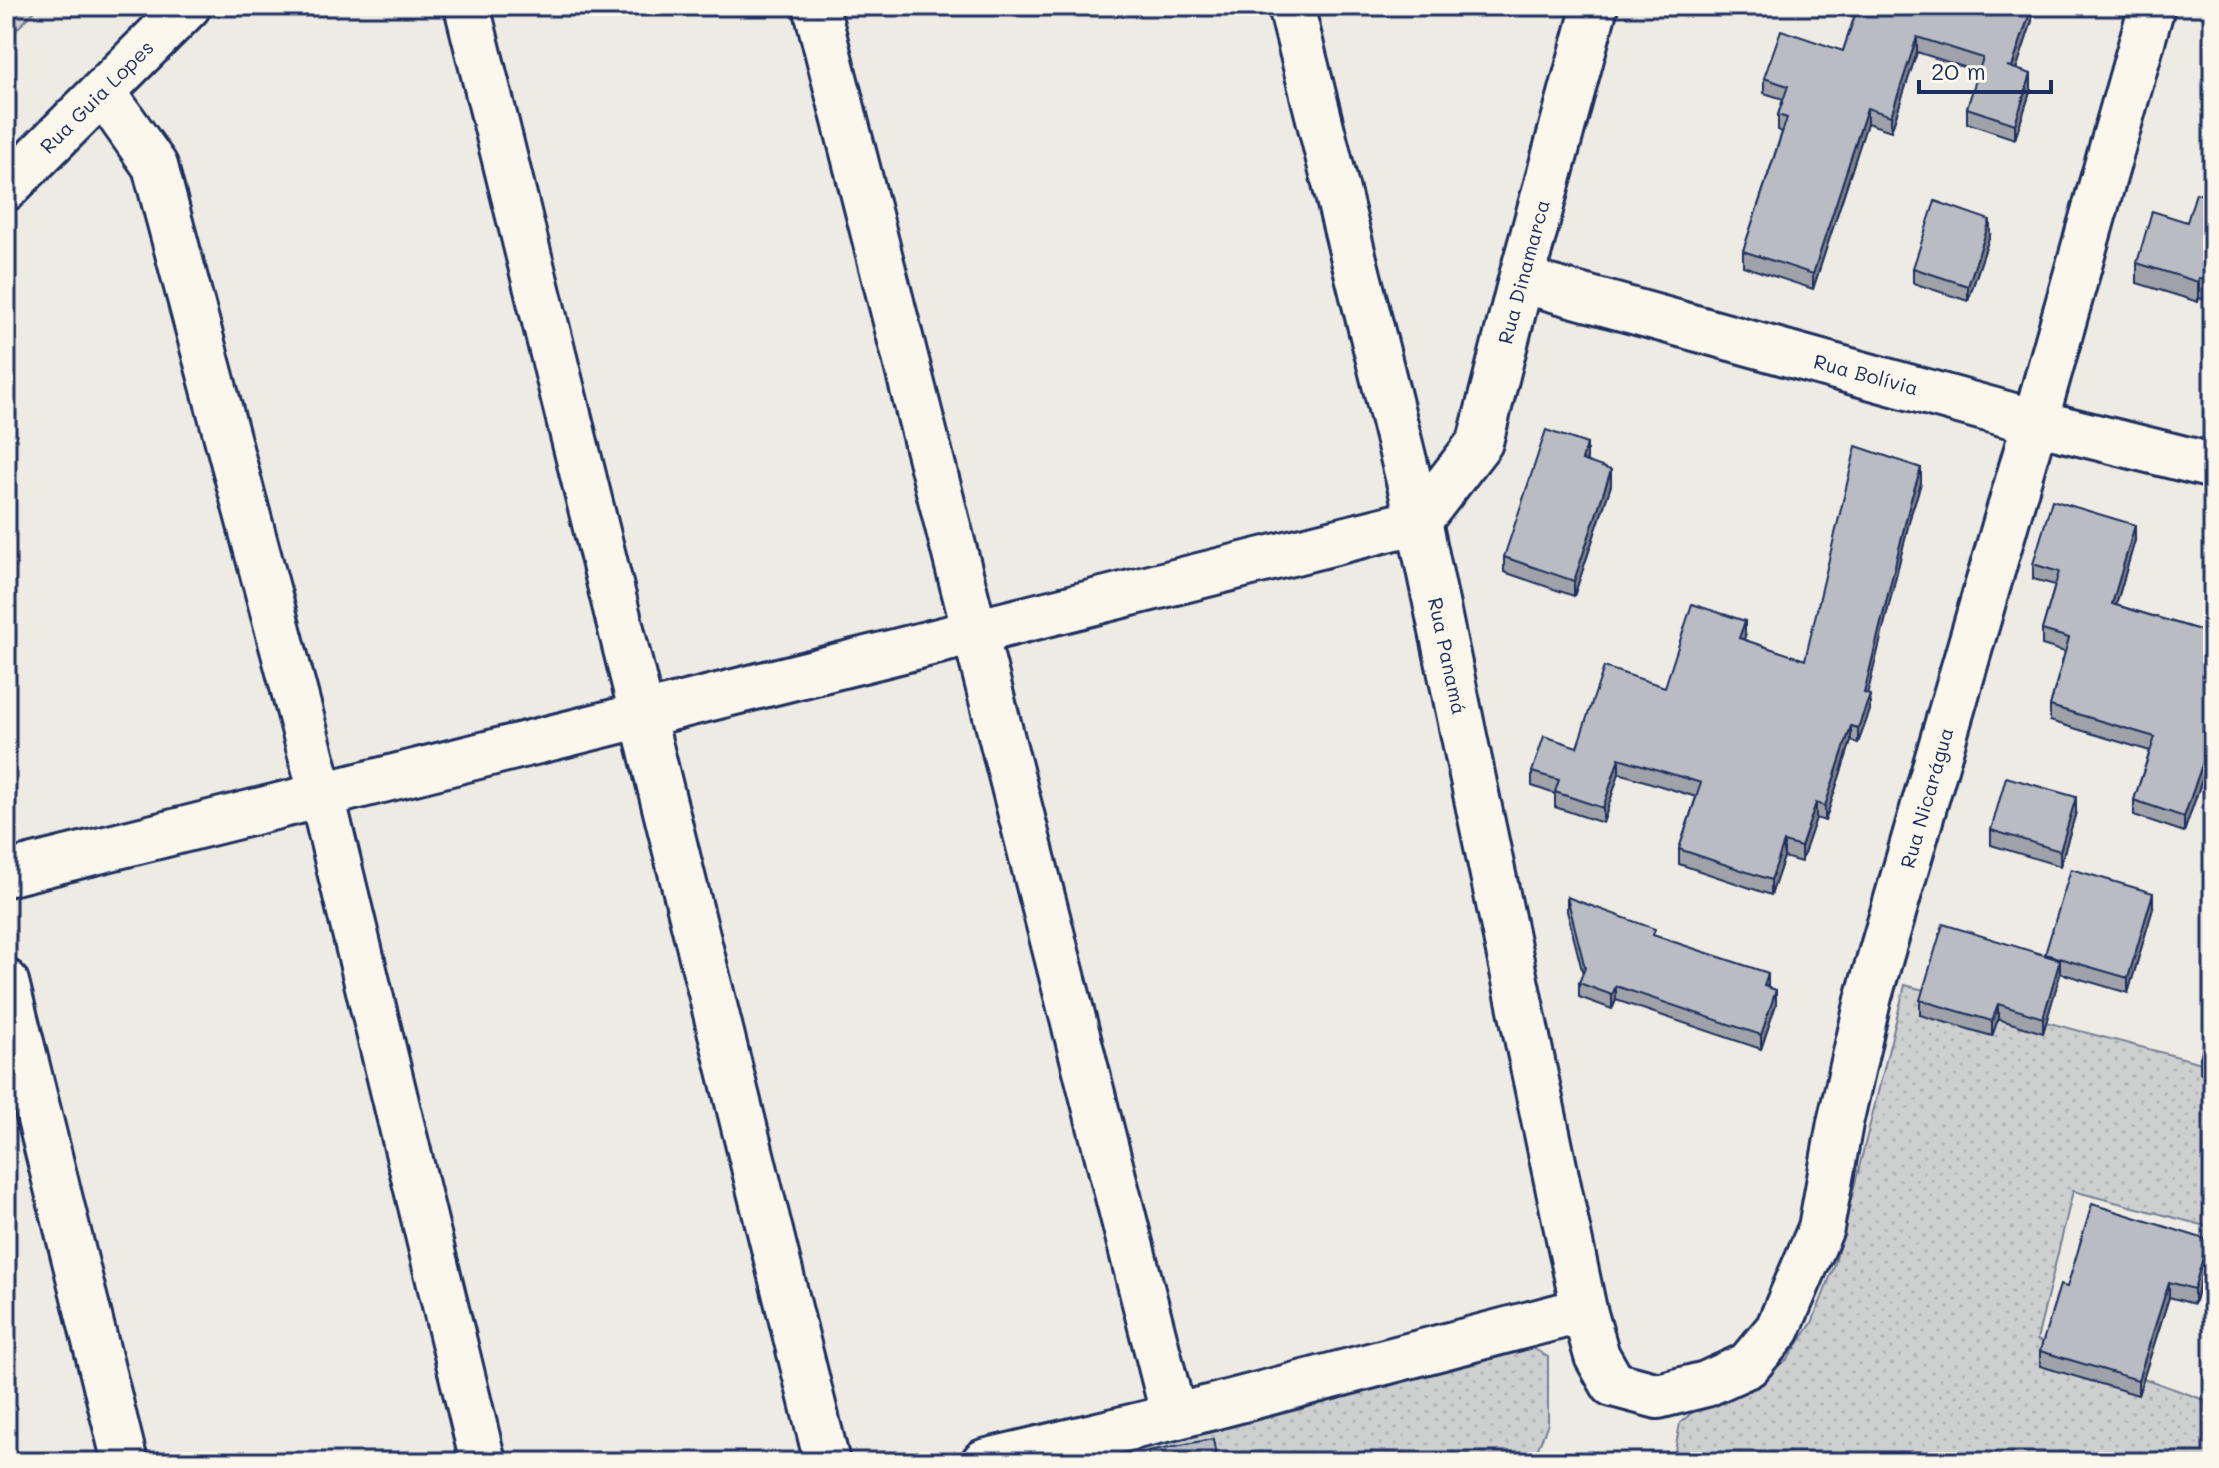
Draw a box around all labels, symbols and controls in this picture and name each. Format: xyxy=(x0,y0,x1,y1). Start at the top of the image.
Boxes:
street label: Rua Guia Lopes xyxy=(34,34,159,159)
scale bar xyxy=(1919,44,2051,94)
text: 20 m xyxy=(1931,55,1986,86)
street label: Rua Dinamarca xyxy=(1491,197,1555,347)
street label: Rua Bolívia xyxy=(1811,348,1921,400)
street label: Rua Panamá xyxy=(1423,595,1473,717)
street label: Rua Nicarágua xyxy=(1894,724,1959,871)

